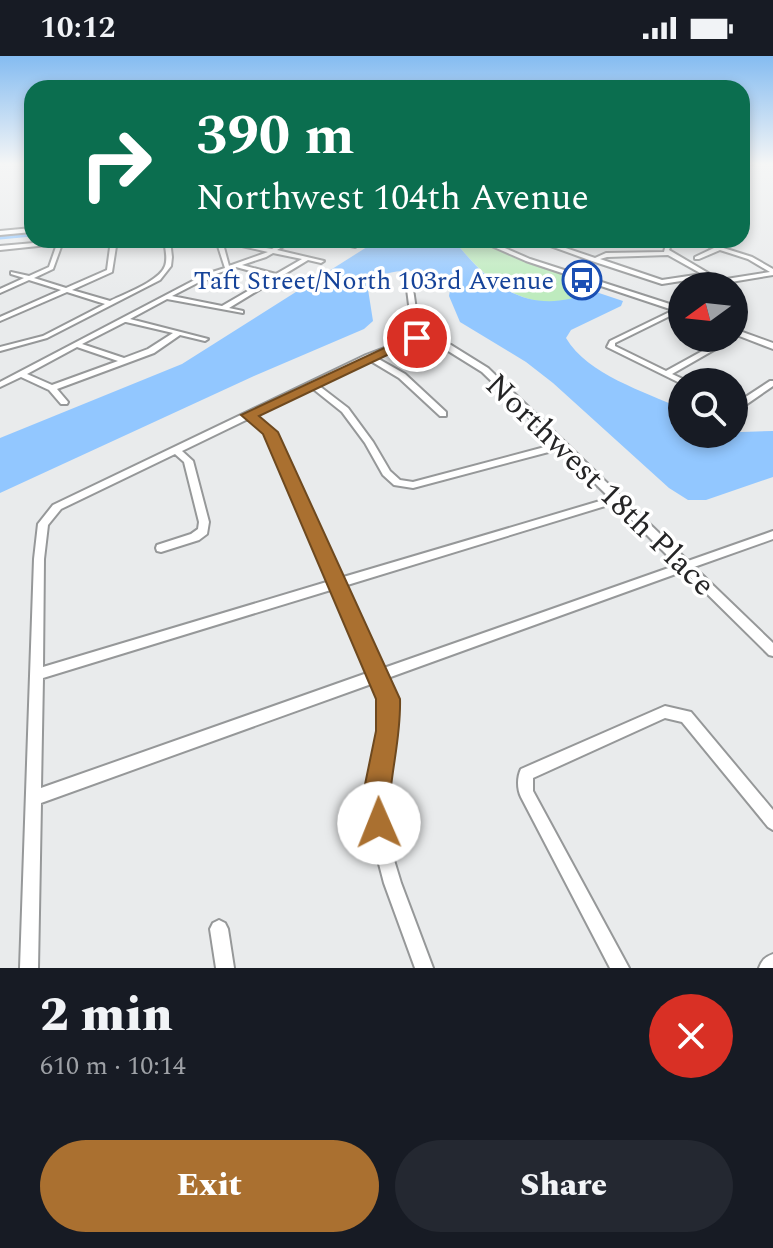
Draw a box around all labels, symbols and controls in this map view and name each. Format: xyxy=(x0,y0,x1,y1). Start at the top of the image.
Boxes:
text: 10:12 xyxy=(40,5,115,51)
text: 390 m xyxy=(196,94,355,179)
icon: right xyxy=(64,112,168,216)
text: Northwest 104th Avenue xyxy=(196,171,589,226)
bus stop icon: Taft Street/North 103rd Avenue xyxy=(561,259,603,301)
place label: Taft Street/North 103rd Avenue xyxy=(194,261,554,301)
north arrow xyxy=(668,272,748,352)
map controls xyxy=(668,272,748,448)
pin xyxy=(383,304,451,372)
icon: arrive xyxy=(395,316,439,360)
street label: Northwest 18th Place xyxy=(474,362,726,608)
button: search xyxy=(668,368,748,448)
position arrow xyxy=(337,781,421,865)
text: 2 min xyxy=(40,979,173,1052)
button: close xyxy=(649,994,733,1078)
text: 610 m · 10:14 xyxy=(40,1046,186,1086)
button: Exit xyxy=(40,1140,379,1232)
button: Share xyxy=(395,1140,733,1232)

